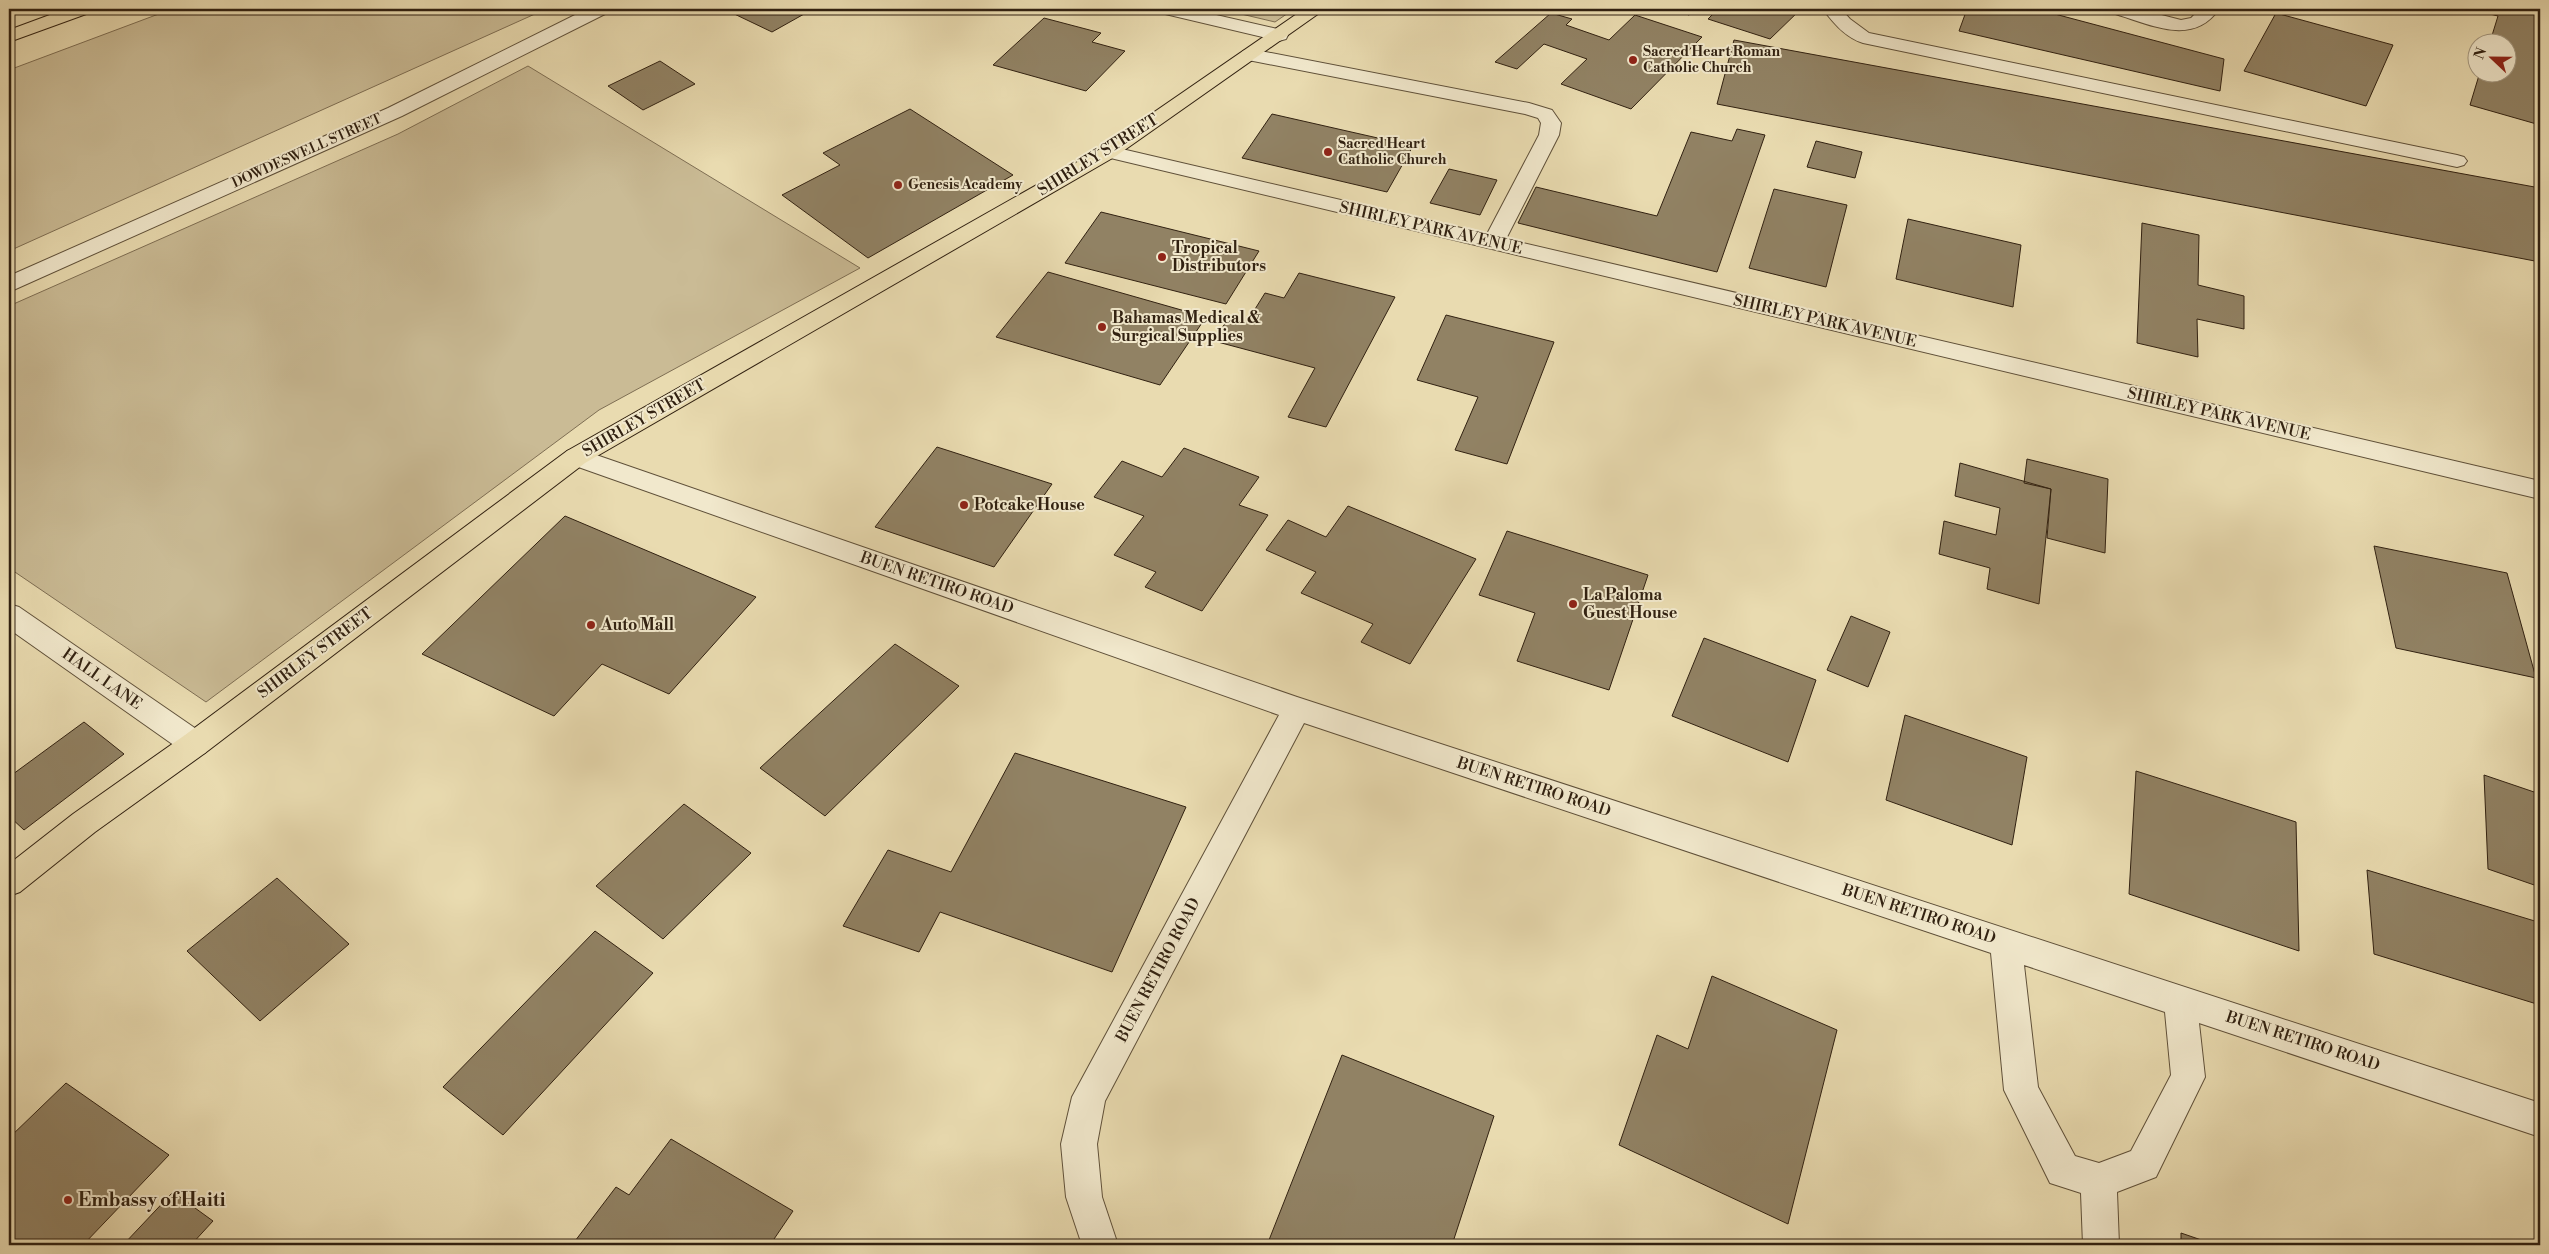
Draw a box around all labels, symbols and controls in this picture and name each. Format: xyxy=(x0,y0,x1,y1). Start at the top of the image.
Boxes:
north arrow xyxy=(2466,32,2516,82)
place label: Sacred Heart Roman Catholic Church xyxy=(1643,43,1780,77)
text: N xyxy=(2470,45,2491,62)
marker: Sacred Heart Roman Catholic Church xyxy=(1627,54,1639,66)
street label: DOWDESWELL STREET xyxy=(229,110,385,192)
street label: SHIRLEY STREET xyxy=(1034,110,1162,200)
place label: Sacred Heart Catholic Church xyxy=(1338,135,1447,169)
marker: Sacred Heart Catholic Church xyxy=(1322,146,1334,158)
place label: Genesis Academy xyxy=(908,176,1023,194)
marker: Genesis Academy xyxy=(892,179,904,191)
street label: SHIRLEY PARK AVENUE xyxy=(1337,197,1525,259)
place label: Tropical Distributors xyxy=(1172,238,1266,276)
marker: Tropical Distributors xyxy=(1156,251,1168,263)
street label: SHIRLEY PARK AVENUE xyxy=(1731,290,1919,352)
place label: Bahamas Medical & Surgical Supplies xyxy=(1112,308,1261,346)
marker: Bahamas Medical & Surgical Supplies xyxy=(1096,321,1108,333)
street label: SHIRLEY STREET xyxy=(579,375,709,461)
street label: SHIRLEY PARK AVENUE xyxy=(2125,383,2313,445)
place label: Potcake House xyxy=(974,495,1085,515)
marker: Potcake House xyxy=(958,499,970,511)
street label: BUEN RETIRO ROAD xyxy=(857,547,1016,619)
place label: La Paloma Guest House xyxy=(1583,585,1678,623)
marker: La Paloma Guest House xyxy=(1567,598,1579,610)
street label: SHIRLEY STREET xyxy=(253,603,377,703)
place label: Auto Mall xyxy=(600,615,675,635)
marker: Auto Mall xyxy=(585,619,597,631)
street label: HALL LANE xyxy=(58,644,146,714)
street label: BUEN RETIRO ROAD xyxy=(1453,752,1614,821)
street label: BUEN RETIRO ROAD xyxy=(1838,879,1999,948)
street label: BUEN RETIRO ROAD xyxy=(1111,894,1205,1047)
street label: BUEN RETIRO ROAD xyxy=(2222,1006,2383,1075)
place label: Embassy of Haiti xyxy=(78,1188,225,1212)
marker: Embassy of Haiti xyxy=(62,1194,74,1206)

